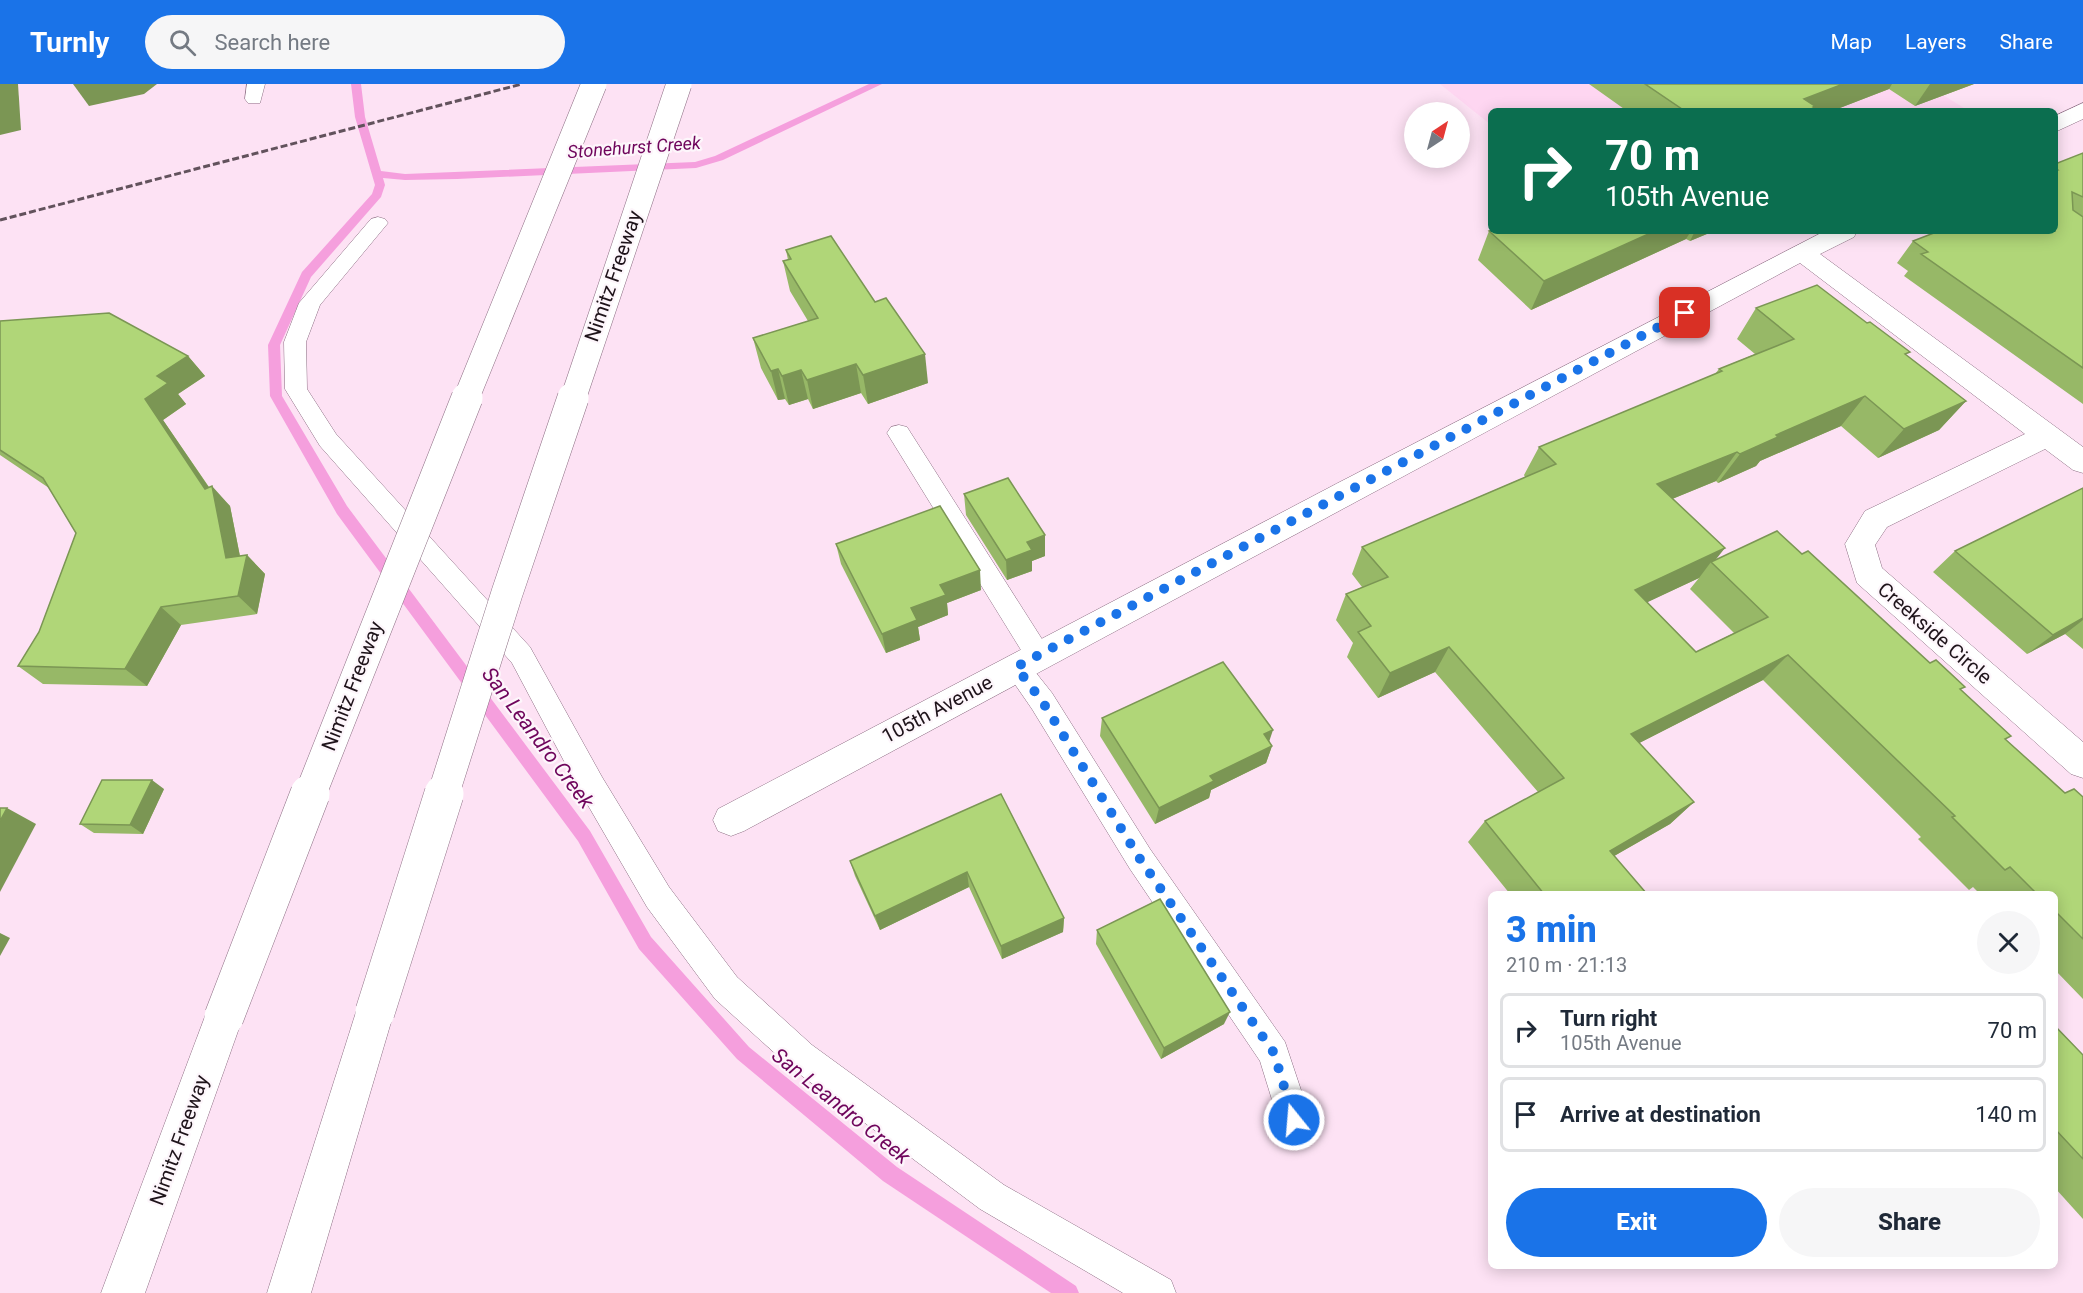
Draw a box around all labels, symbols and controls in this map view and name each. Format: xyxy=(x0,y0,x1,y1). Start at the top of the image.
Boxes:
search box xyxy=(145,15,565,69)
text: Turnly xyxy=(30,26,109,59)
icon: search xyxy=(166,26,199,59)
text: Search here xyxy=(214,30,330,55)
text: Map xyxy=(1830,30,1872,54)
text: Layers xyxy=(1905,30,1966,54)
text: Share xyxy=(1999,30,2053,54)
north arrow xyxy=(1404,102,1470,168)
map controls xyxy=(1404,102,1470,168)
text: 70 m xyxy=(1605,131,1700,180)
water label: Stonehurst Creek xyxy=(567,132,702,162)
icon: right xyxy=(1506,132,1584,210)
text: 105th Avenue xyxy=(1605,181,1769,213)
street label: Nimitz Freeway xyxy=(579,207,647,345)
pin xyxy=(1659,287,1710,338)
icon: arrive xyxy=(1668,296,1701,329)
street label: Creekside Circle xyxy=(1873,577,1997,689)
street label: Nimitz Freeway xyxy=(316,617,388,754)
water label: San Leandro Creek xyxy=(477,663,599,814)
street label: 105th Avenue xyxy=(878,670,996,748)
text: 3 min xyxy=(1506,909,1597,951)
button: close xyxy=(1977,911,2040,974)
text: 210 m · 21:13 xyxy=(1506,953,1627,977)
text: Turn right xyxy=(1560,1006,1657,1031)
icon: right xyxy=(1509,1014,1542,1047)
text: 70 m xyxy=(1988,1018,2037,1043)
text: 105th Avenue xyxy=(1560,1031,1682,1055)
water label: San Leandro Creek xyxy=(767,1043,915,1169)
street label: Nimitz Freeway xyxy=(144,1071,214,1208)
position arrow xyxy=(1262,1088,1326,1152)
icon: arrive xyxy=(1509,1098,1542,1131)
text: Arrive at destination xyxy=(1560,1102,1761,1127)
text: 140 m xyxy=(1975,1102,2037,1127)
button: Exit xyxy=(1506,1188,1767,1257)
button: Share xyxy=(1779,1188,2040,1257)

